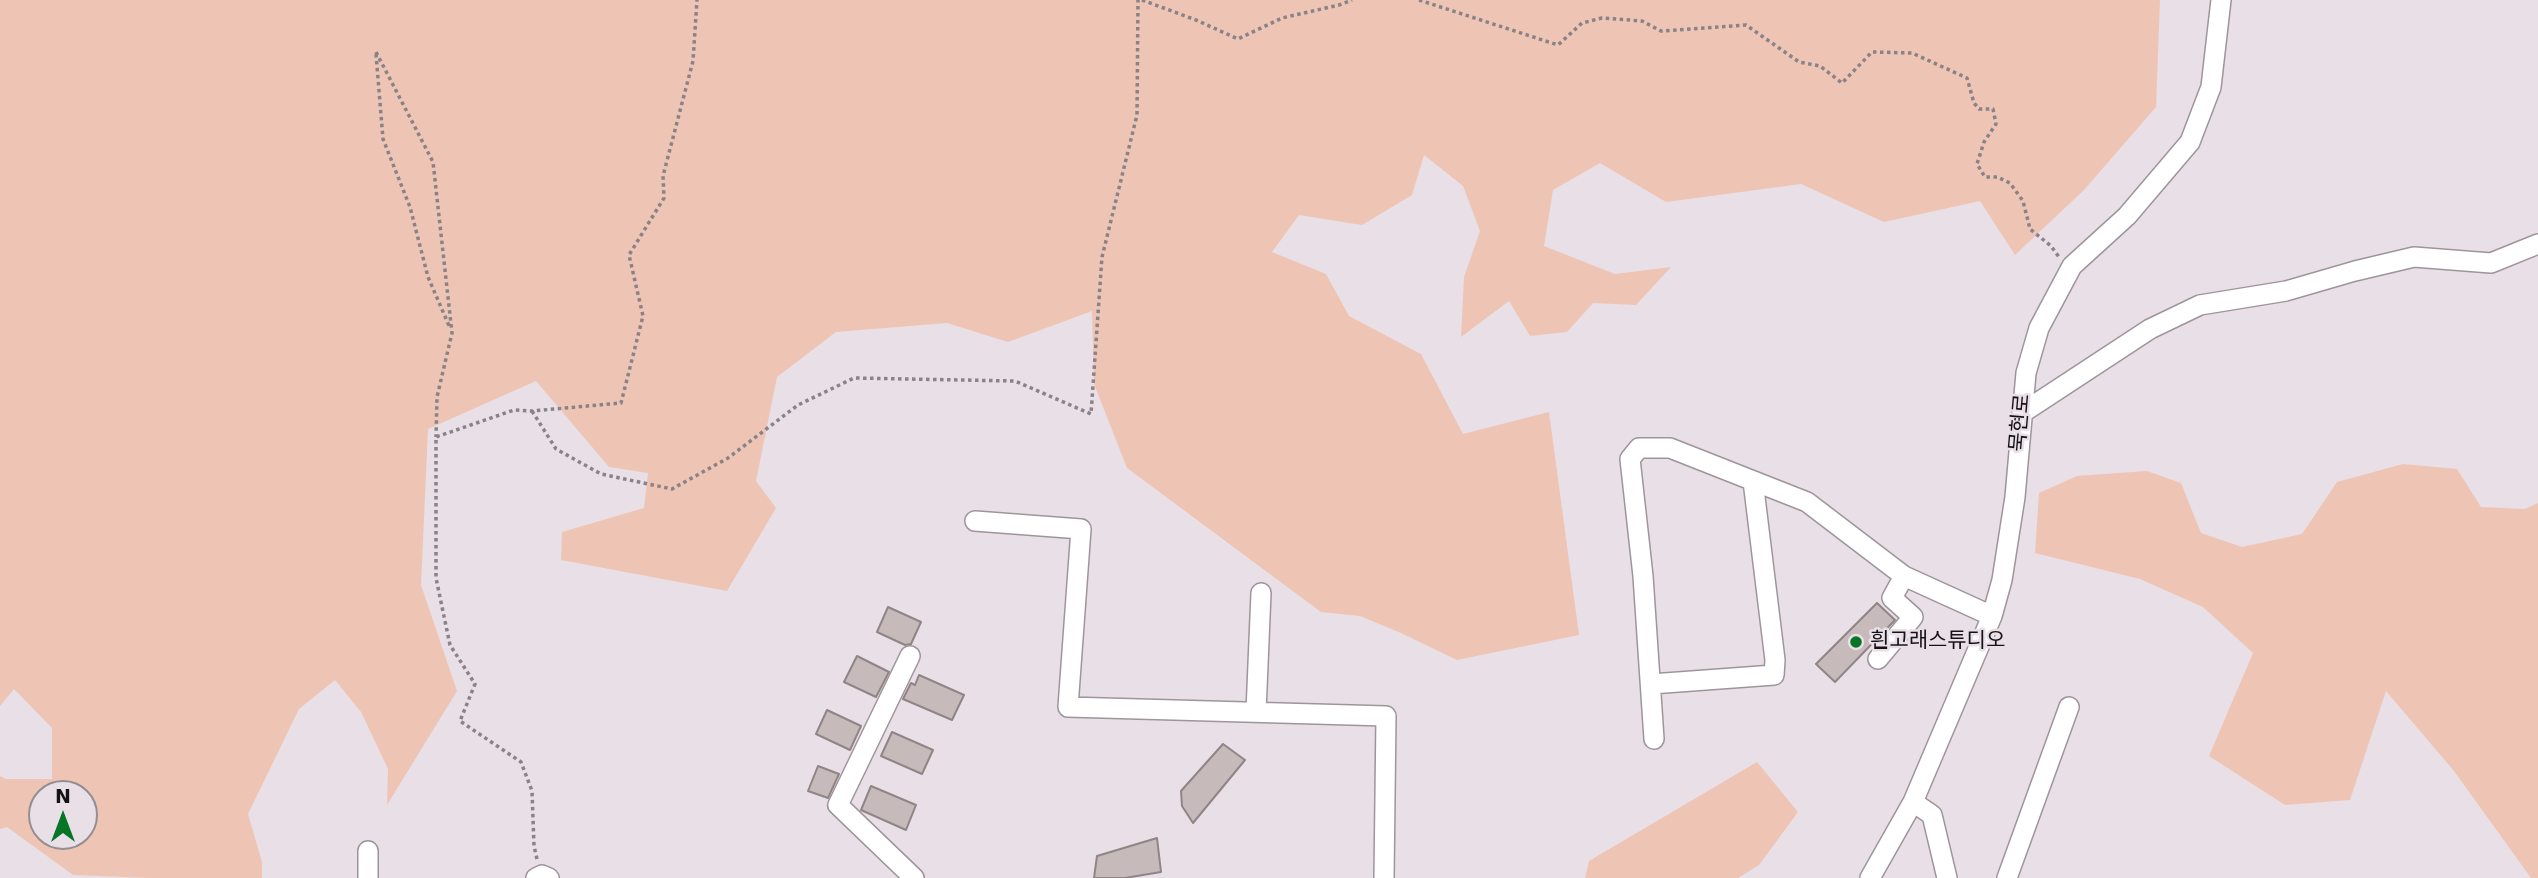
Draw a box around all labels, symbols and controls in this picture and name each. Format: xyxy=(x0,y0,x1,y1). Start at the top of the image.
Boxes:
street label: 묵현로 xyxy=(2006,393,2036,453)
place label: 흰고래스튜디오 xyxy=(1870,629,2005,655)
marker: 흰고래스튜디오 xyxy=(1848,634,1864,650)
north arrow xyxy=(28,780,98,850)
text: N xyxy=(55,785,71,807)

